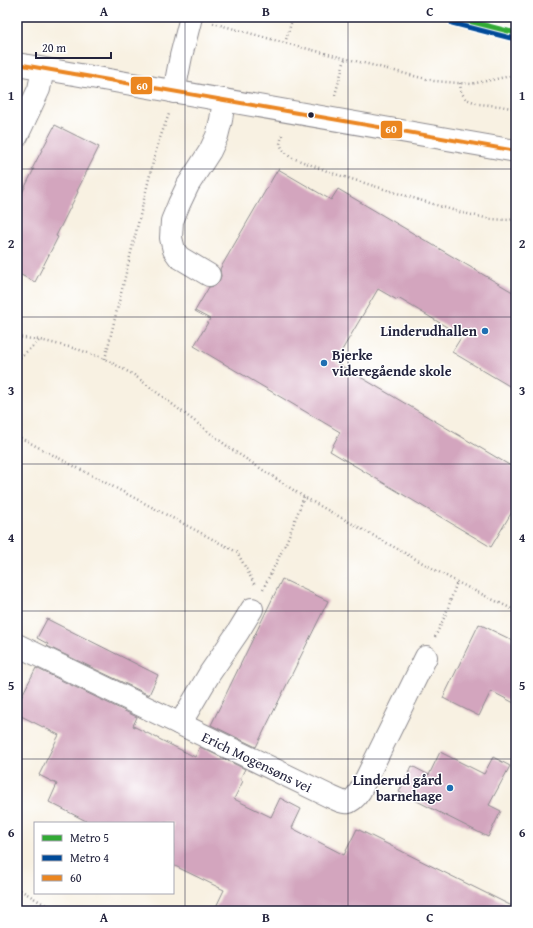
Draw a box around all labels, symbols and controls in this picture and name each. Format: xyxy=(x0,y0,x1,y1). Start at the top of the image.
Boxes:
text: A xyxy=(100,2,109,21)
text: B xyxy=(262,2,270,21)
text: C xyxy=(426,2,434,21)
scale bar xyxy=(36,34,111,60)
text: 20 m xyxy=(42,39,66,56)
line badge: 60 xyxy=(130,76,153,95)
text: 60 xyxy=(136,78,148,94)
text: 1 xyxy=(8,86,14,105)
text: 1 xyxy=(519,86,525,105)
unlabelled marker xyxy=(306,110,316,120)
line badge: 60 xyxy=(380,120,403,139)
text: 60 xyxy=(385,121,397,137)
text: 2 xyxy=(8,234,15,253)
text: 2 xyxy=(519,234,526,253)
place label: Linderudhallen xyxy=(380,321,478,341)
marker: Linderudhallen xyxy=(480,326,490,336)
place label: Bjerke videregående skole xyxy=(332,345,452,381)
marker: Bjerke videregående skole xyxy=(319,358,329,368)
text: 3 xyxy=(8,381,14,400)
text: 3 xyxy=(519,381,525,400)
text: 4 xyxy=(8,528,15,547)
text: 4 xyxy=(519,528,526,547)
text: 5 xyxy=(8,676,15,695)
text: 5 xyxy=(519,676,526,695)
street label: Erich Mogensøns vei xyxy=(199,727,315,797)
place label: Linderud gård barnehage xyxy=(353,770,442,806)
marker: Linderud gård barnehage xyxy=(445,783,455,793)
legend xyxy=(34,822,174,894)
text: 6 xyxy=(8,823,15,842)
text: 6 xyxy=(519,823,526,842)
text: Metro 5 xyxy=(70,829,109,846)
text: Metro 4 xyxy=(70,849,109,866)
text: 60 xyxy=(70,869,82,886)
text: A xyxy=(100,908,109,927)
text: B xyxy=(262,908,270,927)
text: C xyxy=(426,908,434,927)

